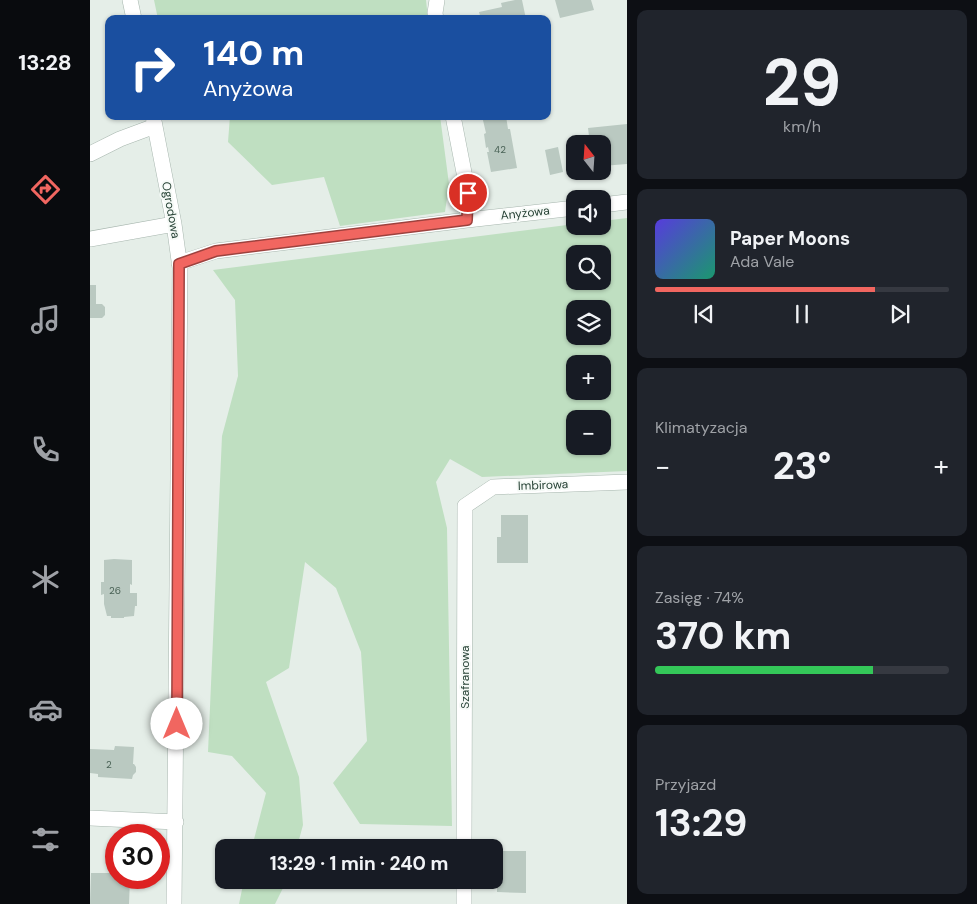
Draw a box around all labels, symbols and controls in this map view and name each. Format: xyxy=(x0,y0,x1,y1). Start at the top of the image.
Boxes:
text: 140 m xyxy=(203,30,304,76)
icon: right xyxy=(120,35,185,100)
text: 29 xyxy=(763,41,841,125)
text: 13:28 xyxy=(18,48,72,77)
text: Anyżowa xyxy=(203,74,293,103)
text: km/h xyxy=(783,116,821,137)
north arrow xyxy=(566,135,611,180)
map controls xyxy=(566,135,611,455)
house number: 42 xyxy=(494,143,506,156)
icon: directions xyxy=(28,172,63,207)
pin xyxy=(447,172,489,214)
icon: arrive xyxy=(454,179,482,207)
street label: Ogrodowa xyxy=(158,180,184,240)
button: sound xyxy=(566,190,611,235)
street label: Anyżowa xyxy=(500,202,550,224)
text: Paper Moons xyxy=(730,226,850,251)
button: search xyxy=(566,245,611,290)
text: Ada Vale xyxy=(730,251,794,272)
button: layers xyxy=(566,300,611,345)
icon: previous xyxy=(690,300,718,328)
icon: pause xyxy=(788,300,816,328)
icon: next xyxy=(886,300,914,328)
icon: music xyxy=(28,302,63,337)
button: + xyxy=(566,355,611,400)
button: − xyxy=(566,410,611,455)
text: Klimatyzacja xyxy=(655,417,747,438)
icon: phone xyxy=(28,432,63,467)
text: 23° xyxy=(773,441,831,491)
text: − xyxy=(655,448,670,485)
text: + xyxy=(934,448,949,485)
street label: Imbirowa xyxy=(518,476,568,494)
icon: climate xyxy=(28,562,63,597)
house number: 26 xyxy=(109,584,121,597)
text: Zasięg · 74% xyxy=(655,587,744,608)
text: 370 km xyxy=(655,611,791,661)
street label: Szafranowa xyxy=(457,645,473,709)
icon: car xyxy=(28,692,63,727)
position arrow xyxy=(150,697,202,749)
house number: 2 xyxy=(106,758,112,771)
text: Przyjazd xyxy=(655,774,716,795)
text: 13:29 xyxy=(655,798,747,848)
icon: filters xyxy=(28,822,63,857)
speed limit sign: 30 xyxy=(105,824,170,889)
text: 13:29 · 1 min · 240 m xyxy=(270,851,448,876)

